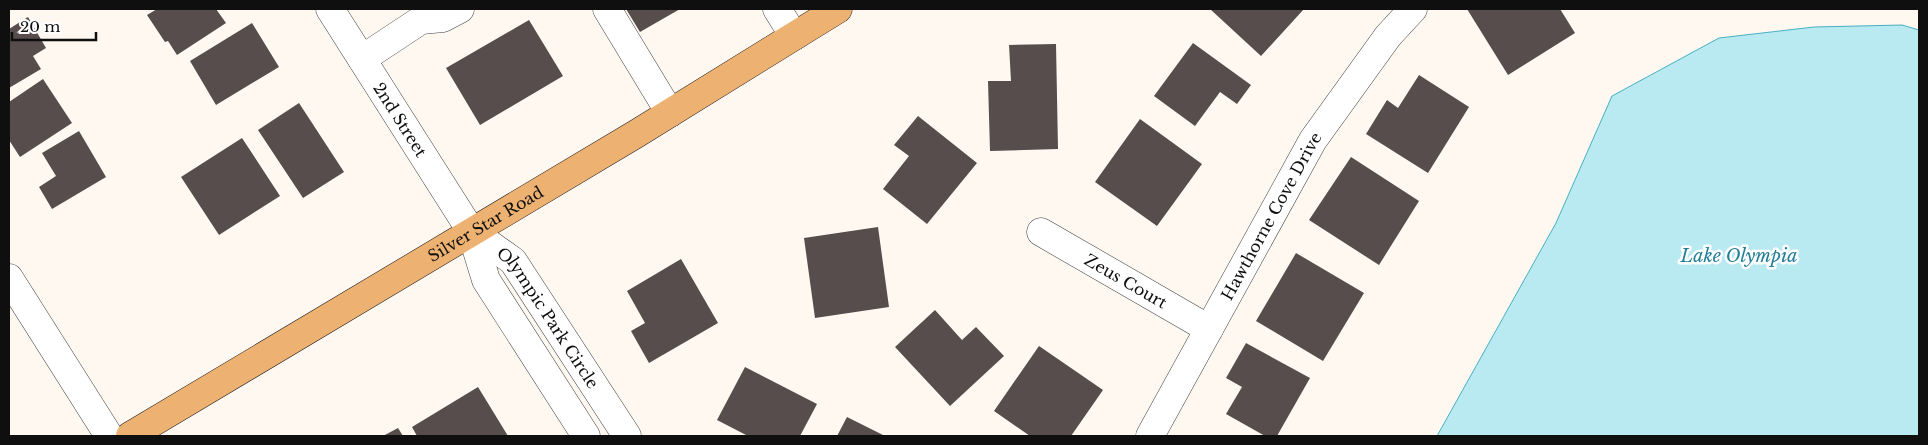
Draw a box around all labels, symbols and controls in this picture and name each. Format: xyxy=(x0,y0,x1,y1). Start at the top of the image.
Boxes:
scale bar xyxy=(12,10,96,42)
text: 20 m xyxy=(20,17,60,36)
street label: 2nd Street xyxy=(369,79,431,161)
street label: Hawthorne Cove Drive xyxy=(1217,128,1326,304)
street label: Silver Star Road xyxy=(424,182,547,266)
street label: Olympic Park Circle xyxy=(493,243,603,392)
water label: Lake Olympia xyxy=(1680,245,1797,267)
street label: Zeus Court xyxy=(1081,249,1171,313)

